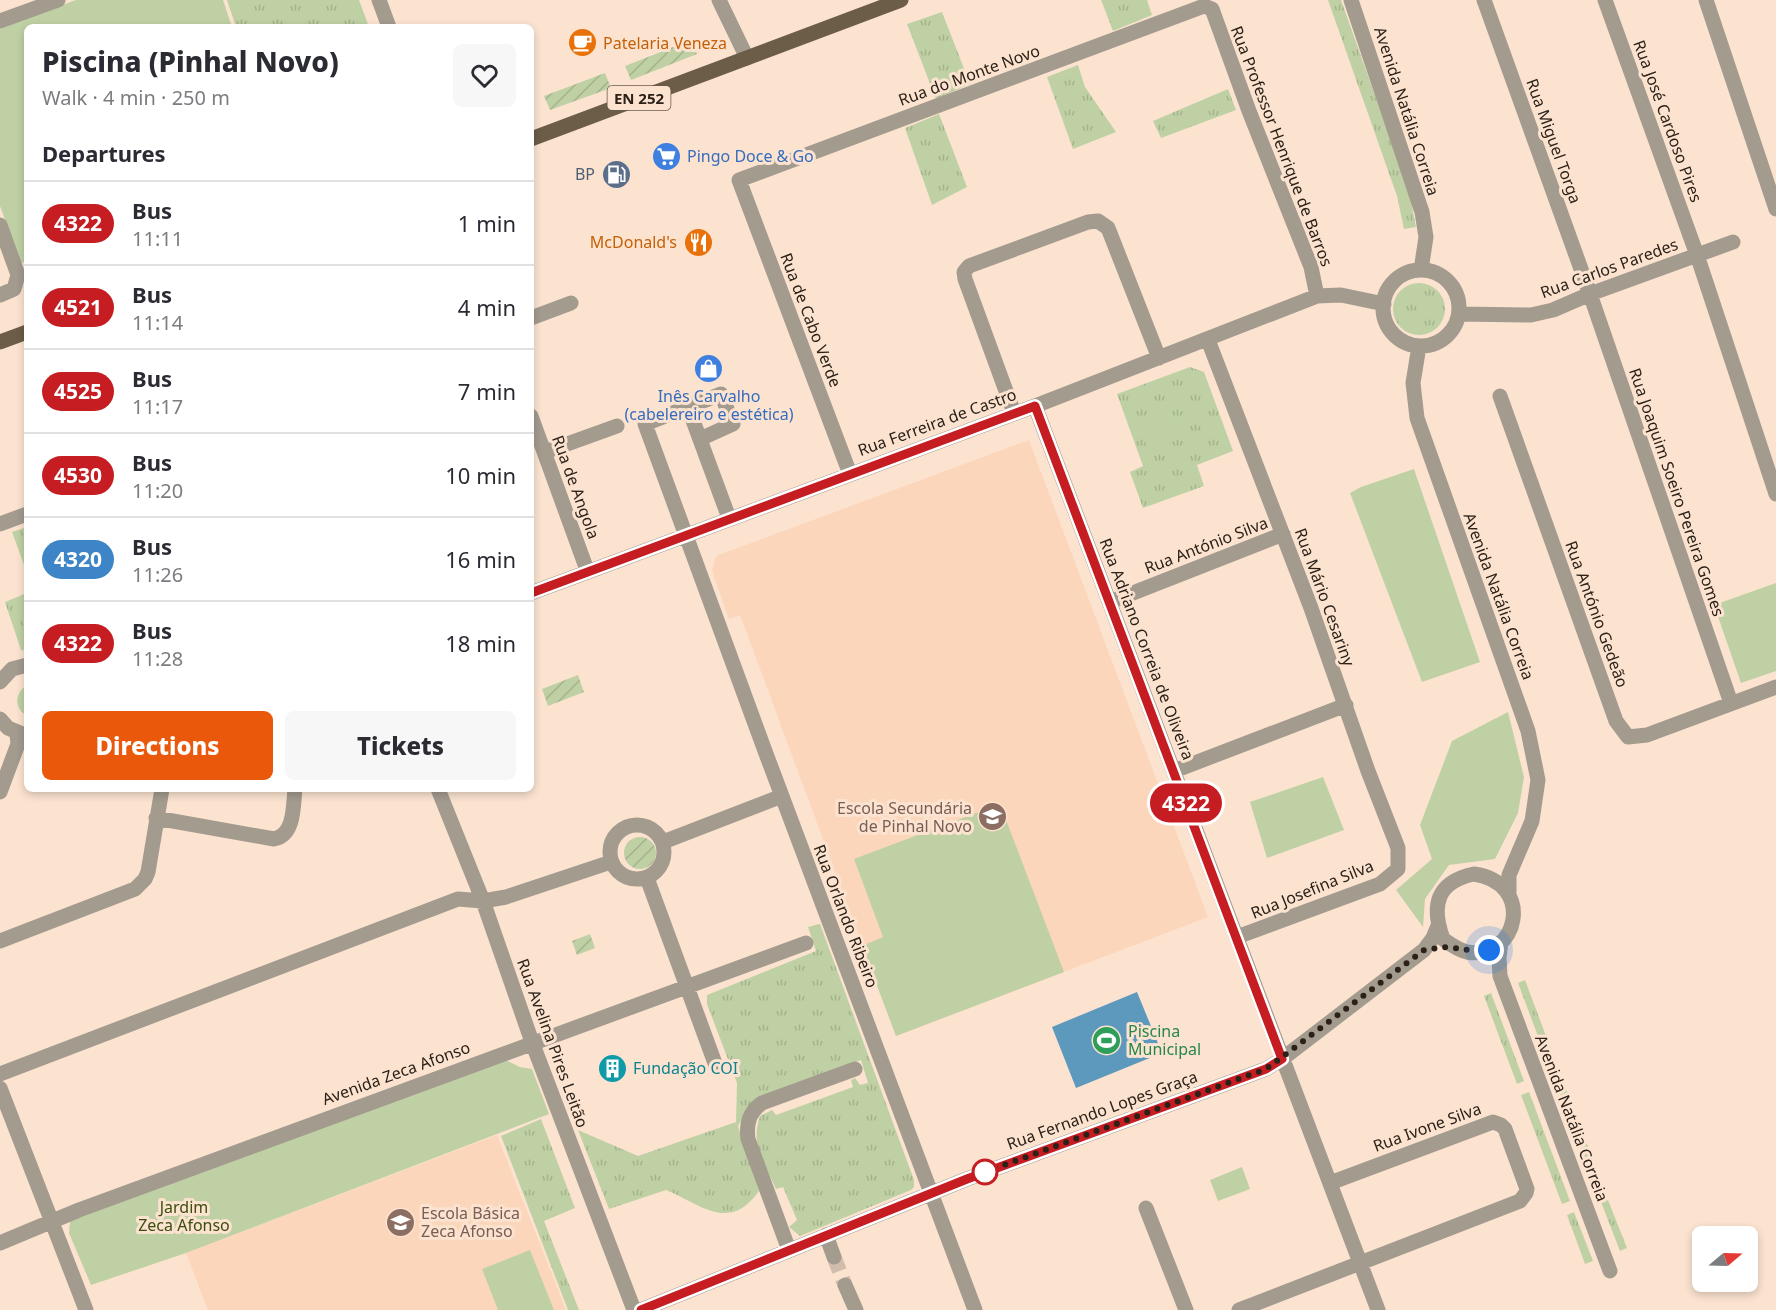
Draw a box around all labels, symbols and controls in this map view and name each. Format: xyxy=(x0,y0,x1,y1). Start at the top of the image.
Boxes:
street label: Rua Professor Henrique de Barros xyxy=(1226,23,1338,269)
street label: Avenida Natália Correia xyxy=(1369,24,1445,198)
cafe icon: Patelaria Veneza xyxy=(566,27,598,59)
place label: Patelaria Veneza xyxy=(603,32,727,54)
street label: Rua José Cardoso Pires xyxy=(1628,37,1708,205)
street label: Rua do Monte Novo xyxy=(895,39,1043,111)
text: Piscina (Pinhal Novo) xyxy=(42,42,339,80)
button: heart xyxy=(453,44,516,107)
street label: Rua Miguel Torga xyxy=(1521,76,1587,206)
text: Walk · 4 min · 250 m xyxy=(42,84,230,111)
road number: EN 252 xyxy=(608,86,670,110)
text: Departures xyxy=(42,138,166,168)
supermarket icon: Pingo Doce & Go xyxy=(650,140,682,172)
place label: Pingo Doce & Go xyxy=(687,145,814,167)
fuel station icon: BP xyxy=(600,158,632,190)
place label: BP xyxy=(575,163,595,185)
text: Bus xyxy=(132,195,172,225)
text: 1 min xyxy=(458,208,516,238)
text: 4322 xyxy=(54,209,102,237)
text: 11:11 xyxy=(132,225,183,252)
restaurant icon: McDonald's xyxy=(682,226,714,258)
place label: McDonald's xyxy=(590,231,677,253)
street label: Rua Carlos Paredes xyxy=(1537,233,1681,303)
street label: Rua de Cabo Verde xyxy=(775,250,847,390)
text: Bus xyxy=(132,279,172,309)
text: 4 min xyxy=(458,292,516,322)
text: 4521 xyxy=(54,293,102,321)
text: 11:14 xyxy=(132,309,183,336)
shop icon: Inês Carvalho (cabelereiro e estética) xyxy=(693,352,725,384)
text: Bus xyxy=(132,363,172,393)
street label: Rua Joaquim Soeiro Pereira Gomes xyxy=(1624,365,1730,619)
text: 7 min xyxy=(458,376,516,406)
text: 4525 xyxy=(54,377,102,405)
street label: Rua Ferreira de Castro xyxy=(855,383,1019,461)
place label: Inês Carvalho (cabelereiro e estética) xyxy=(624,385,794,425)
text: 11:17 xyxy=(132,393,183,420)
street label: Rua de Angola xyxy=(547,432,605,542)
text: Bus xyxy=(132,447,172,477)
text: 10 min xyxy=(445,460,516,490)
text: 4530 xyxy=(54,461,102,489)
text: 11:20 xyxy=(132,477,183,504)
street label: Avenida Natália Correia xyxy=(1458,509,1540,683)
street label: Rua António Silva xyxy=(1141,511,1271,579)
street label: Rua Mário Cesariny xyxy=(1290,525,1361,670)
text: Bus xyxy=(132,531,172,561)
street label: Rua Adriano Correia de Oliveira xyxy=(1094,535,1200,763)
street label: Rua António Gedeão xyxy=(1560,538,1634,690)
text: 16 min xyxy=(445,544,516,574)
text: 4320 xyxy=(54,545,102,573)
text: 11:26 xyxy=(132,561,183,588)
text: Bus xyxy=(132,615,172,645)
text: 18 min xyxy=(445,628,516,658)
text: 4322 xyxy=(54,629,102,657)
text: 11:28 xyxy=(132,645,183,672)
button: Directions xyxy=(42,711,273,780)
button: Tickets xyxy=(285,711,516,780)
line badge: 4322 xyxy=(1144,784,1228,822)
text: 4322 xyxy=(1162,789,1210,817)
place label: Escola Secundária de Pinhal Novo xyxy=(837,797,972,837)
school or university icon: Escola Secundária de Pinhal Novo xyxy=(977,801,1009,833)
street label: Rua Orlando Ribeiro xyxy=(809,841,883,991)
street label: Rua Josefina Silva xyxy=(1247,854,1377,924)
your location xyxy=(1474,935,1504,965)
street label: Rua Avelina Pires Leitão xyxy=(512,955,594,1131)
place label: Piscina Municipal xyxy=(1128,1020,1201,1060)
sports icon: Piscina Municipal xyxy=(1091,1024,1123,1056)
street label: Avenida Natália Correia xyxy=(1530,1032,1614,1204)
street label: Avenida Zeca Afonso xyxy=(319,1036,473,1110)
building icon: Fundação COI xyxy=(596,1052,628,1084)
place label: Fundação COI xyxy=(633,1057,738,1079)
street label: Rua Fernando Lopes Graça xyxy=(1003,1065,1201,1155)
street label: Rua Ivone Silva xyxy=(1370,1097,1484,1157)
unlabelled marker xyxy=(972,1159,998,1185)
park label: Jardim Zeca Afonso xyxy=(138,1196,230,1236)
place label: Escola Básica Zeca Afonso xyxy=(421,1202,520,1242)
school or university icon: Escola Básica Zeca Afonso xyxy=(384,1206,416,1238)
north arrow xyxy=(1692,1226,1758,1292)
map controls xyxy=(1692,1226,1758,1292)

